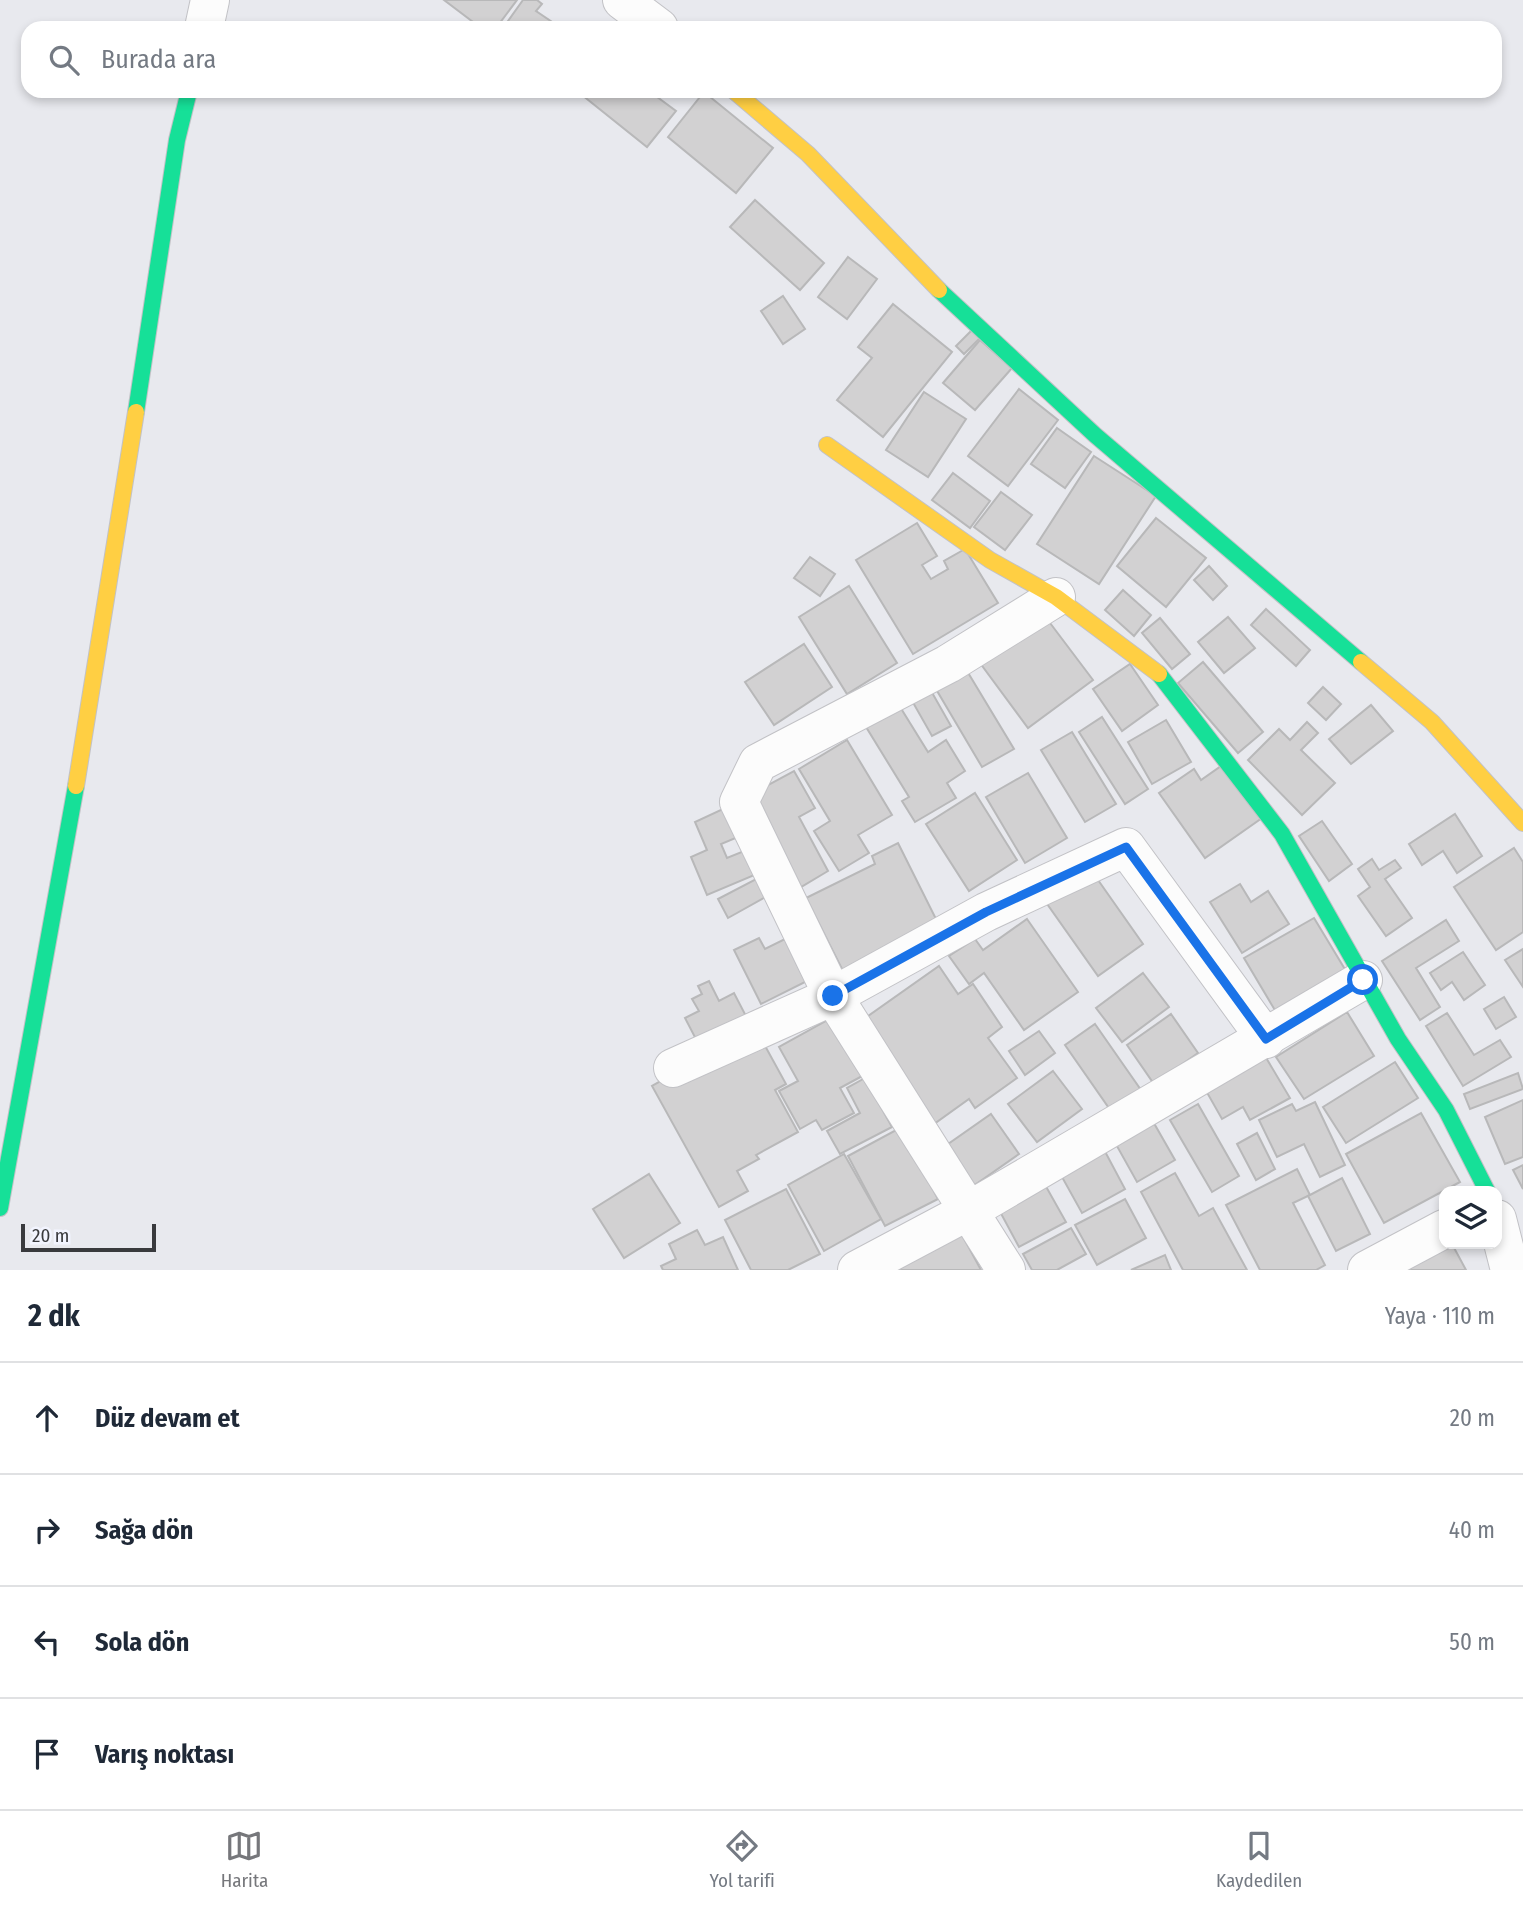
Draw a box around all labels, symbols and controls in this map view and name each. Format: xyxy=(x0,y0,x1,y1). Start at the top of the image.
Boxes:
search box xyxy=(21,21,1502,98)
icon: search xyxy=(45,41,83,79)
text: Burada ara xyxy=(101,44,216,75)
route start xyxy=(1347,964,1378,995)
route end xyxy=(817,980,848,1011)
map controls xyxy=(1439,1186,1502,1249)
button: layers xyxy=(1439,1186,1502,1249)
scale bar xyxy=(21,1221,156,1253)
text: 20 m xyxy=(32,1224,69,1247)
text: 2 dk xyxy=(28,1298,80,1334)
text: Yaya · 110 m xyxy=(1385,1302,1495,1330)
icon: ahead xyxy=(28,1399,66,1437)
text: Düz devam et xyxy=(95,1403,240,1434)
text: 20 m xyxy=(1450,1404,1495,1432)
icon: right xyxy=(28,1511,66,1549)
text: Sağa dön xyxy=(95,1515,194,1546)
text: 40 m xyxy=(1449,1516,1495,1544)
icon: left xyxy=(28,1623,66,1661)
text: Sola dön xyxy=(95,1627,189,1658)
text: 50 m xyxy=(1449,1628,1495,1656)
icon: arrive xyxy=(28,1735,66,1773)
text: Varış noktası xyxy=(95,1739,234,1770)
tab: Harita xyxy=(221,1827,268,1892)
tab: Yol tarifi xyxy=(710,1827,775,1892)
tab: Kaydedilen xyxy=(1216,1827,1302,1892)

